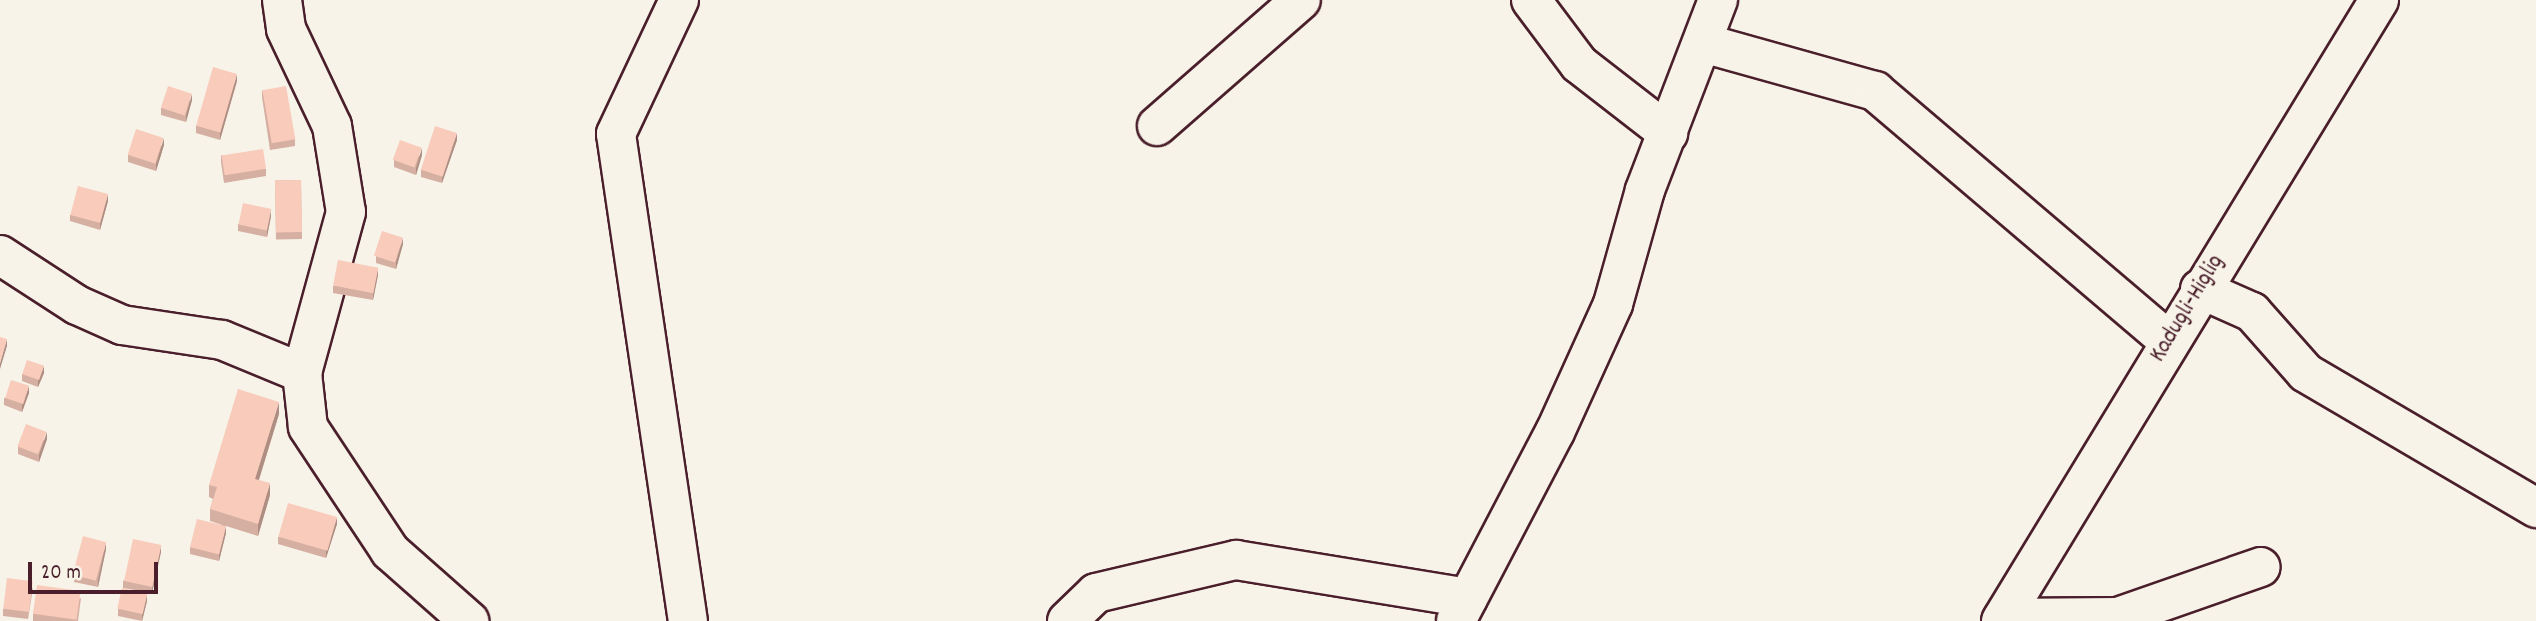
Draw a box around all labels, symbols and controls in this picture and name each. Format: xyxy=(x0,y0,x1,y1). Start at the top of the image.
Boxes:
street label: Kadugli-Higlig xyxy=(2145,250,2231,368)
scale bar xyxy=(32,548,161,592)
text: 20 m xyxy=(41,559,81,589)

